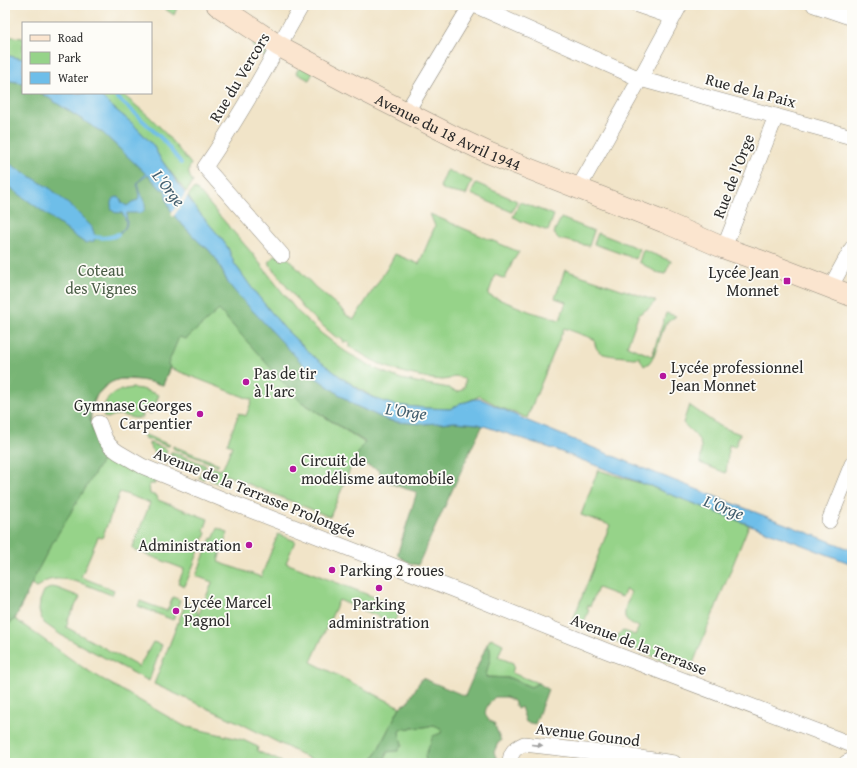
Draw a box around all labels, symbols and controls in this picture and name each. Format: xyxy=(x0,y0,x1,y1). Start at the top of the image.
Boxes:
legend xyxy=(22,22,152,94)
street label: Rue du Vercors xyxy=(203,27,275,127)
text: Road xyxy=(58,29,84,46)
text: Park xyxy=(58,49,82,66)
street label: Rue de la Paix xyxy=(703,66,800,114)
text: Water xyxy=(58,69,88,86)
street label: Avenue du 18 Avril 1944 xyxy=(371,87,525,177)
street label: Rue de l'Orge xyxy=(706,130,760,222)
water label: L'Orge xyxy=(146,163,192,212)
park label: Coteau des Vignes xyxy=(65,258,137,300)
place label: Lycée Jean Monnet xyxy=(709,260,779,302)
marker: Lycée Jean Monnet xyxy=(782,276,792,286)
place label: Lycée professionnel Jean Monnet xyxy=(669,355,804,397)
place label: Pas de tir à l'arc xyxy=(254,361,317,403)
marker: Lycée professionnel Jean Monnet xyxy=(658,371,668,381)
marker: Pas de tir à l'arc xyxy=(241,377,251,387)
place label: Gymnase Georges Carpentier xyxy=(74,393,192,435)
water label: L'Orge xyxy=(383,395,428,426)
marker: Gymnase Georges Carpentier xyxy=(195,409,205,419)
street label: Avenue de la Terrasse Prolongée xyxy=(150,440,360,544)
place label: Circuit de modélisme automobile xyxy=(301,448,454,490)
marker: Circuit de modélisme automobile xyxy=(288,464,298,474)
water label: L'Orge xyxy=(699,487,748,526)
place label: Administration xyxy=(138,533,241,557)
marker: Administration xyxy=(244,540,254,550)
place label: Parking 2 roues xyxy=(340,558,444,582)
marker: Parking 2 roues xyxy=(327,565,337,575)
marker: Parking administration xyxy=(374,583,384,593)
place label: Lycée Marcel Pagnol xyxy=(184,590,272,632)
place label: Parking administration xyxy=(329,592,429,634)
marker: Lycée Marcel Pagnol xyxy=(171,606,181,616)
street label: Avenue de la Terrasse xyxy=(567,607,711,681)
street label: Avenue Gounod xyxy=(535,716,642,752)
one-way arrow xyxy=(531,742,543,748)

